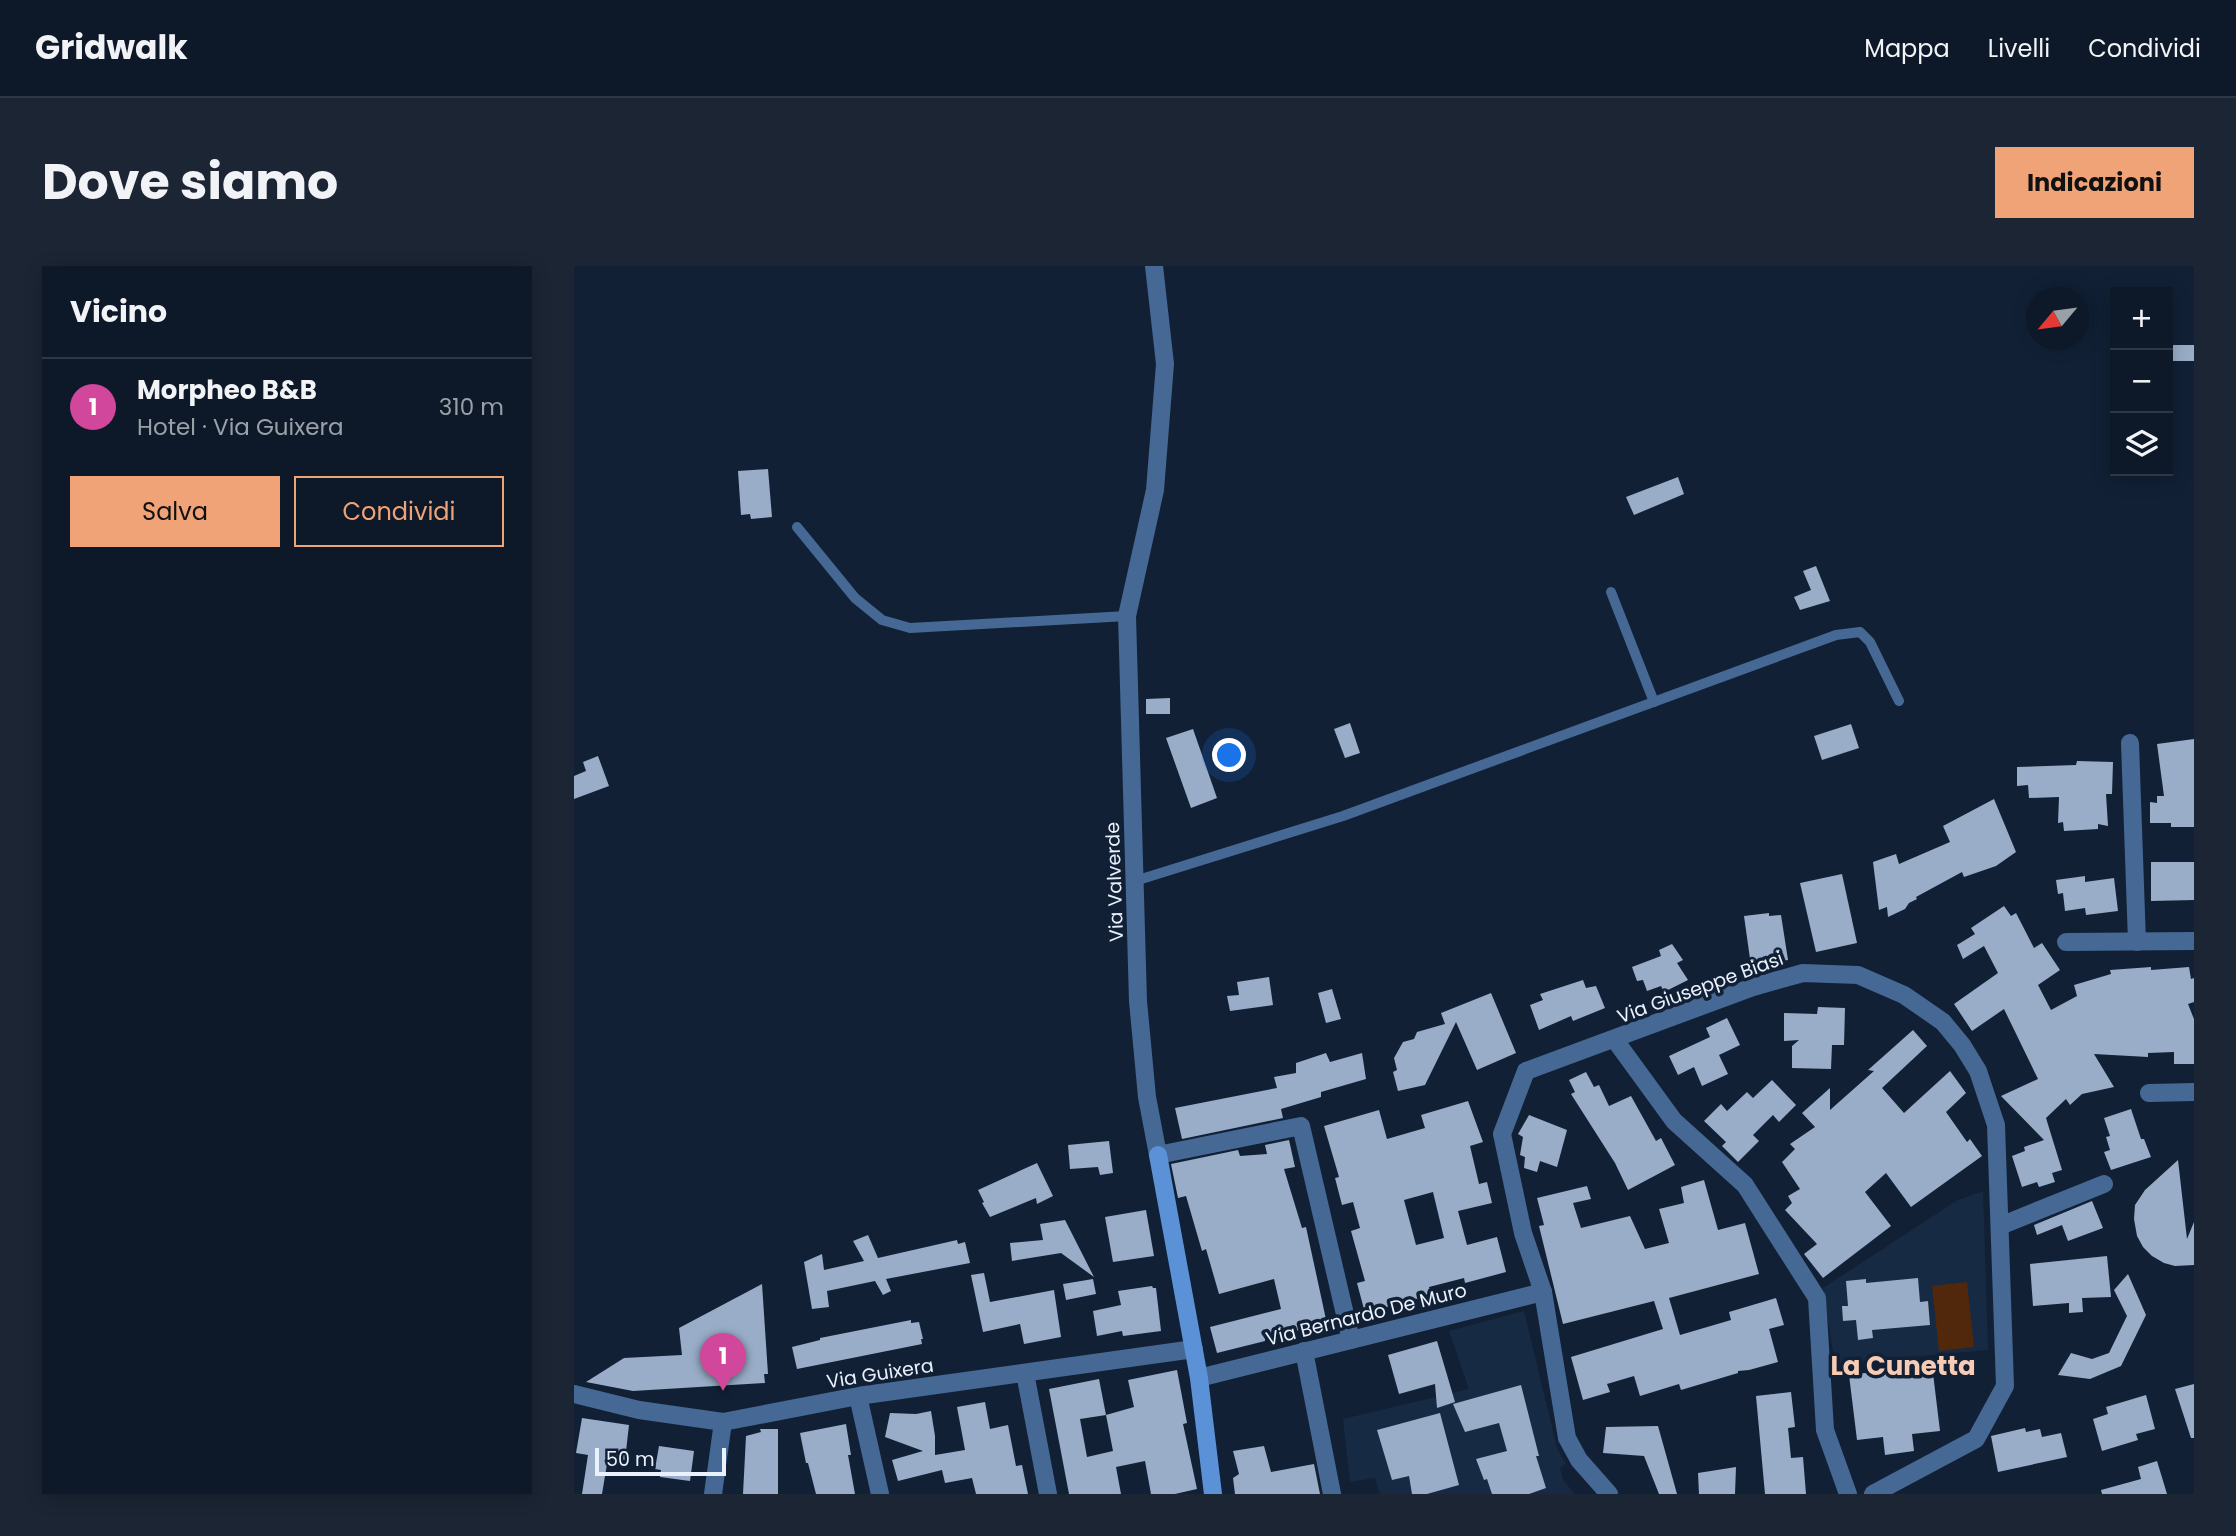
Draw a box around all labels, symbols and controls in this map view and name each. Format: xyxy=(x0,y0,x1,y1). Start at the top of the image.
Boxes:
text: Gridwalk xyxy=(35,24,188,71)
text: Mappa xyxy=(1864,32,1950,65)
text: Livelli xyxy=(1988,32,2050,65)
text: Condividi xyxy=(2088,32,2201,65)
button: Indicazioni xyxy=(1995,147,2194,218)
text: Dove siamo xyxy=(42,148,338,216)
north arrow xyxy=(2026,287,2089,350)
map controls xyxy=(2110,287,2173,476)
button: + xyxy=(2110,287,2173,350)
text: Vicino xyxy=(70,290,167,333)
button: − xyxy=(2110,350,2173,413)
text: Morpheo B&B xyxy=(137,372,317,408)
text: 1 xyxy=(89,391,97,423)
text: 310 m xyxy=(439,391,504,423)
text: Hotel · Via Guixera xyxy=(137,411,344,443)
button: layers xyxy=(2110,413,2173,476)
button: Salva xyxy=(70,476,280,547)
button: Condividi xyxy=(294,476,504,547)
your location xyxy=(1212,738,1246,772)
street label: Via Valverde xyxy=(1099,822,1130,942)
street label: Via Giuseppe Biasi xyxy=(1613,945,1787,1030)
street label: Via Bernardo De Muro xyxy=(1263,1276,1469,1353)
pin: 1 xyxy=(700,1333,746,1391)
district label: La Cunetta xyxy=(1830,1348,1976,1384)
street label: Via Guixera xyxy=(825,1352,935,1395)
scale bar xyxy=(595,1445,726,1477)
text: 50 m xyxy=(606,1446,655,1473)

